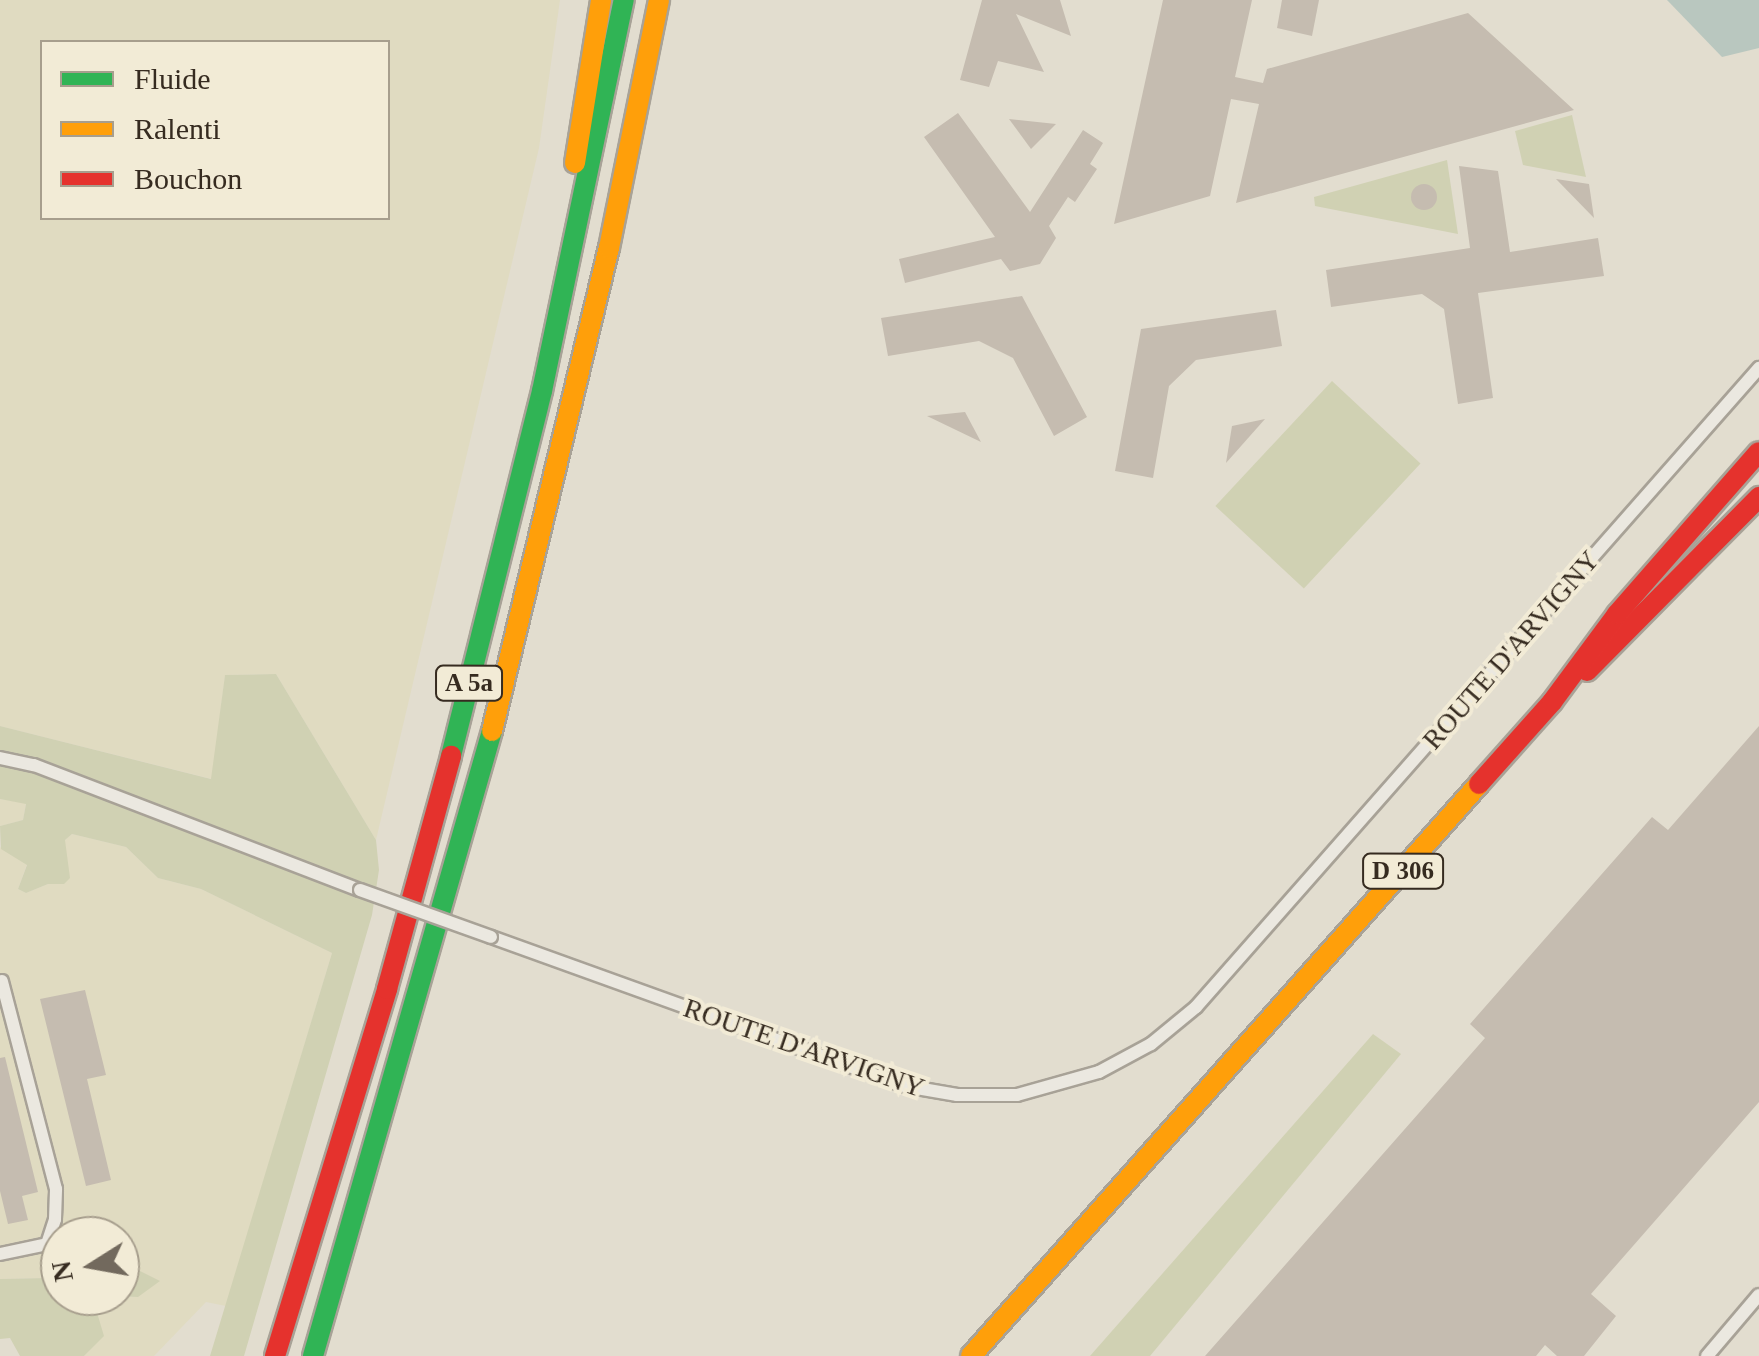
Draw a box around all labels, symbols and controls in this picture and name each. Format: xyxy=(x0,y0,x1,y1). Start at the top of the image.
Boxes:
legend xyxy=(40,40,390,220)
text: Fluide xyxy=(134,62,211,95)
text: Ralenti xyxy=(134,112,221,145)
text: Bouchon xyxy=(134,162,242,195)
street label: ROUTE D'ARVIGNY xyxy=(1416,544,1606,756)
road number: A 5a xyxy=(434,663,504,703)
road number: D 306 xyxy=(1360,851,1446,891)
street label: ROUTE D'ARVIGNY xyxy=(679,991,929,1105)
north arrow xyxy=(40,1216,140,1316)
text: N xyxy=(45,1259,79,1284)

